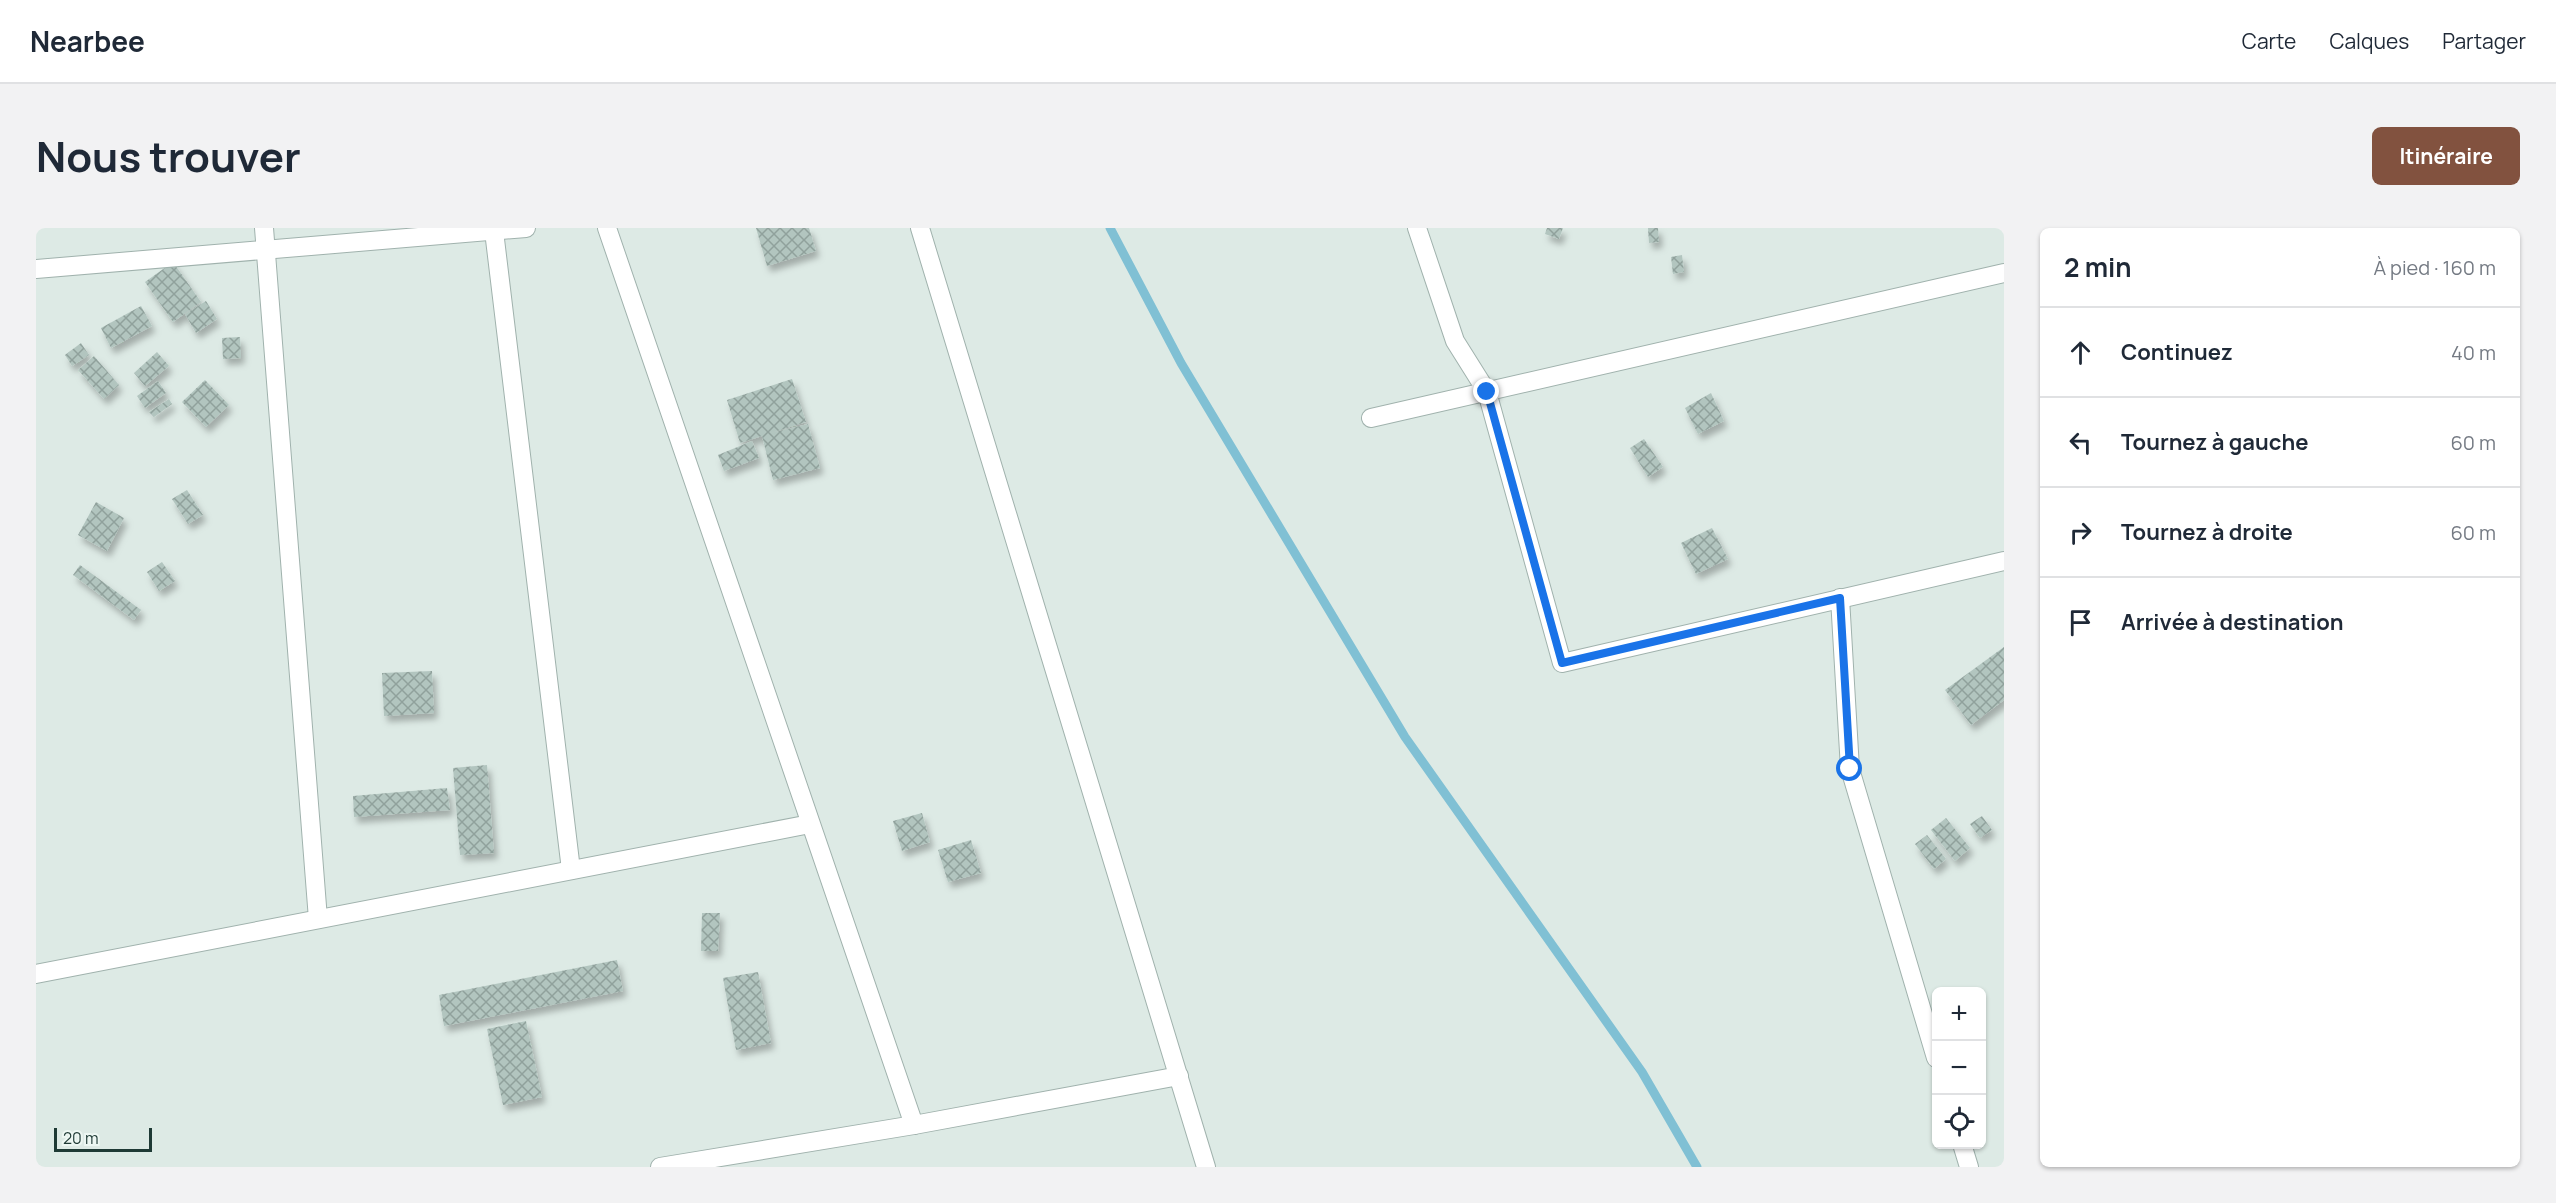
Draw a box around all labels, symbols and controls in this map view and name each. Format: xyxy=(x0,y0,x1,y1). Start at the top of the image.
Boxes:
text: Nearbee xyxy=(30,22,145,60)
text: Carte xyxy=(2242,27,2296,55)
text: Calques xyxy=(2329,27,2409,55)
text: Partager xyxy=(2442,27,2526,55)
text: Nous trouver xyxy=(36,127,301,185)
button: Itinéraire xyxy=(2372,127,2520,185)
text: 2 min xyxy=(2064,249,2132,285)
text: À pied · 160 m xyxy=(2373,254,2496,281)
icon: ahead xyxy=(2064,336,2097,369)
text: Continuez xyxy=(2121,337,2233,367)
text: 40 m xyxy=(2451,339,2496,366)
route end xyxy=(1473,378,1499,404)
icon: left xyxy=(2064,426,2097,459)
text: Tournez à gauche xyxy=(2121,427,2308,457)
text: 60 m xyxy=(2450,429,2496,456)
icon: right xyxy=(2064,516,2097,549)
text: Tournez à droite xyxy=(2121,517,2293,547)
text: 60 m xyxy=(2450,519,2496,546)
icon: arrive xyxy=(2064,606,2097,639)
text: Arrivée à destination xyxy=(2121,607,2344,637)
route start xyxy=(1836,755,1862,781)
map controls xyxy=(1932,987,1986,1149)
button: + xyxy=(1932,987,1986,1041)
button: − xyxy=(1932,1041,1986,1095)
button: locate xyxy=(1932,1095,1986,1149)
scale bar xyxy=(54,1125,152,1152)
text: 20 m xyxy=(63,1127,99,1149)

